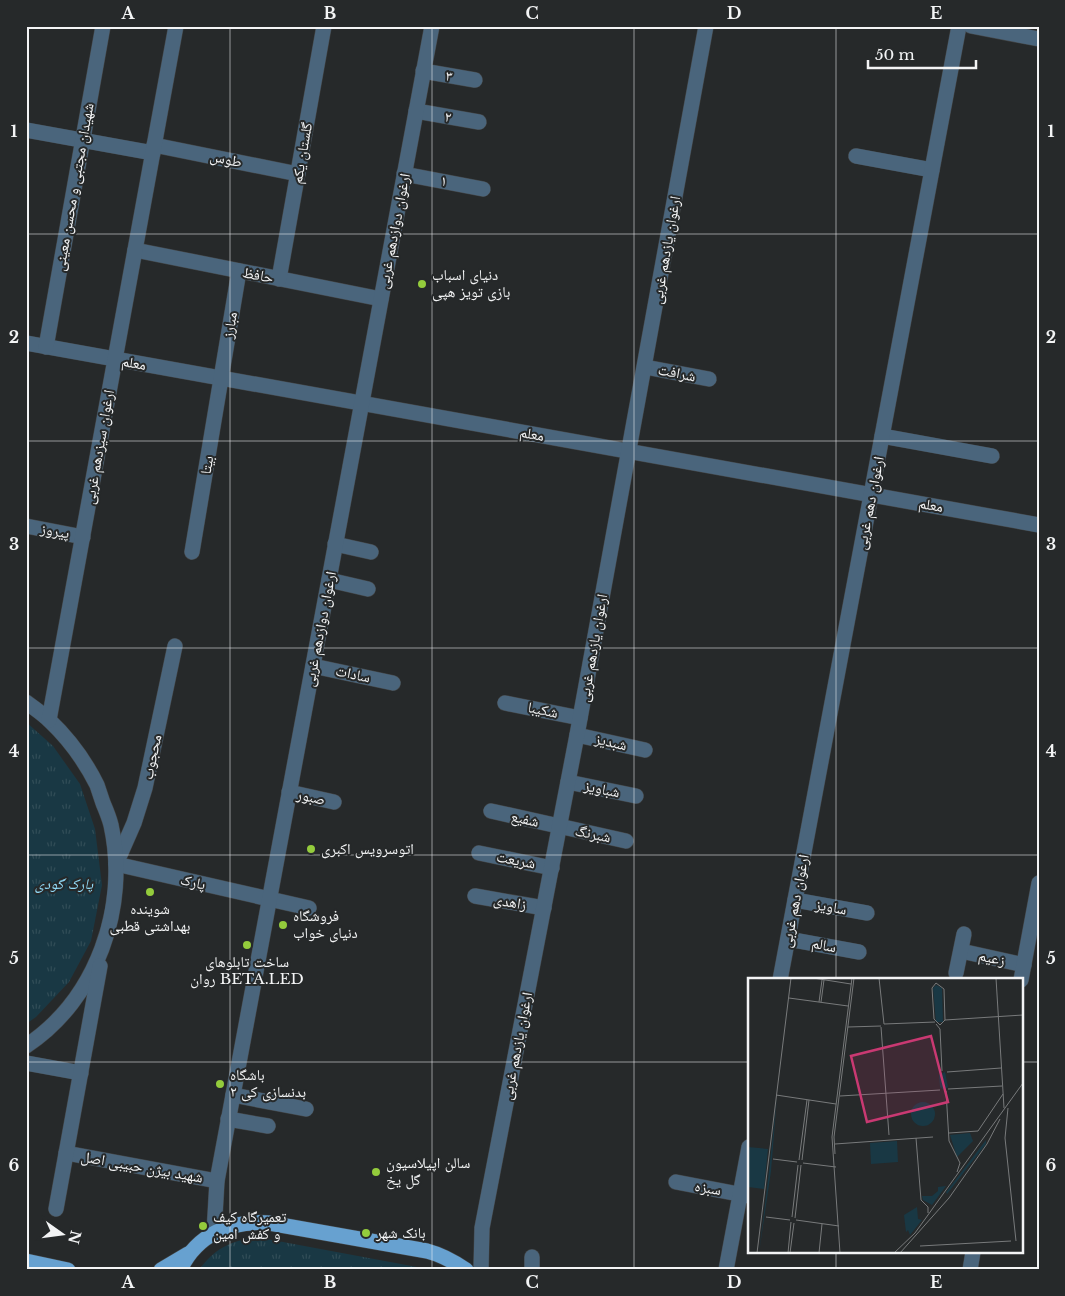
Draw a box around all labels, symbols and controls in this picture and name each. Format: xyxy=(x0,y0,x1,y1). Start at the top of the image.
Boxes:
text: A xyxy=(121,3,136,23)
text: B xyxy=(324,3,337,23)
text: C xyxy=(525,3,539,23)
text: D xyxy=(727,3,741,23)
text: E xyxy=(930,3,942,23)
scale bar xyxy=(868,38,975,70)
text: 50 m xyxy=(875,45,915,64)
street label: ۳ xyxy=(444,66,454,86)
street label: شهیدان مجتبی و محسن معینی xyxy=(49,101,99,273)
street label: ۲ xyxy=(443,107,453,126)
street label: گلستان یکم xyxy=(287,120,317,185)
text: 1 xyxy=(11,121,18,141)
text: 1 xyxy=(1048,121,1055,141)
street label: طوس xyxy=(208,146,244,172)
street label: ارغوان دوازدهم غربی xyxy=(373,171,415,291)
street label: ۱ xyxy=(439,171,449,190)
street label: ارغوان یازدهم غربی xyxy=(647,194,685,306)
street label: حافظ xyxy=(241,262,276,287)
place label: دنیای اسباب بازی تویز هپی xyxy=(432,265,510,302)
marker: دنیای اسباب بازی تویز هپی xyxy=(416,278,428,290)
street label: مبارز xyxy=(218,310,241,341)
text: 2 xyxy=(9,327,19,347)
text: 2 xyxy=(1046,327,1056,347)
street label: معلم xyxy=(120,351,148,375)
street label: شرافت xyxy=(657,360,698,385)
street label: ارغوان سیزدهم غربی xyxy=(79,388,119,506)
street label: معلم xyxy=(518,422,546,446)
street label: بیتا xyxy=(196,454,217,476)
street label: ارغوان دهم غربی xyxy=(851,455,889,551)
street label: معلم xyxy=(917,493,945,517)
street label: پیروز xyxy=(38,518,71,543)
text: 3 xyxy=(9,534,19,554)
text: 3 xyxy=(1046,534,1056,554)
street label: ارغوان دوازدهم غربی xyxy=(299,569,341,689)
street label: ارغوان یازدهم غربی xyxy=(574,592,612,704)
street label: سادات xyxy=(334,661,372,686)
street label: شکیبا xyxy=(526,697,560,722)
street label: شبدیز xyxy=(592,728,629,754)
street label: محجوب xyxy=(137,733,166,781)
text: 4 xyxy=(9,741,19,761)
text: 4 xyxy=(1046,741,1056,761)
street label: شباویز xyxy=(581,775,622,802)
street label: صبور xyxy=(294,784,327,809)
street label: شفیع xyxy=(509,806,541,832)
street label: شبرنگ xyxy=(573,820,613,847)
place label: اتوسرویس اکبری xyxy=(321,839,414,859)
marker: اتوسرویس اکبری xyxy=(305,843,317,855)
street label: شریعت xyxy=(495,846,537,873)
street label: ارغوان دهم غربی xyxy=(776,853,814,949)
street label: پارک xyxy=(178,869,208,894)
park label: پارک گودی xyxy=(35,874,94,893)
marker: شوینده بهداشتی قطبی xyxy=(144,886,156,898)
street label: زاهدی xyxy=(492,889,528,915)
street label: ساویز xyxy=(813,894,849,919)
place label: شوینده بهداشتی قطبی xyxy=(110,899,190,936)
place label: فروشگاه دنیای خواب xyxy=(293,906,358,943)
marker: فروشگاه دنیای خواب xyxy=(277,919,289,931)
street label: سالم xyxy=(810,933,838,957)
marker: ساخت تابلوهای روان BETA.LED xyxy=(241,939,253,951)
street label: زعیم xyxy=(977,945,1007,971)
text: 5 xyxy=(9,948,19,968)
text: 5 xyxy=(1046,948,1056,968)
place label: ساخت تابلوهای روان BETA.LED xyxy=(190,952,304,989)
inset map xyxy=(748,978,1022,1254)
street label: ارغوان یازدهم غربی xyxy=(497,990,537,1102)
place label: باشگاه بدنسازی کی ۲ xyxy=(230,1065,306,1102)
marker: باشگاه بدنسازی کی ۲ xyxy=(214,1078,226,1090)
street label: شهید بیژن حبیبی اصل xyxy=(79,1146,205,1188)
place label: سالن اپیلاسیون گل یخ xyxy=(386,1153,470,1190)
text: 6 xyxy=(9,1155,20,1175)
text: 6 xyxy=(1046,1155,1057,1175)
marker: سالن اپیلاسیون گل یخ xyxy=(370,1166,382,1178)
street label: سبزه xyxy=(693,1176,723,1199)
place label: تعمیرگاه کیف و کفش امین xyxy=(213,1207,287,1244)
north arrow xyxy=(38,1208,88,1258)
marker: تعمیرگاه کیف و کفش امین xyxy=(197,1220,209,1232)
place label: بانک شهر xyxy=(375,1223,426,1242)
marker: بانک شهر xyxy=(360,1227,372,1239)
text: N xyxy=(64,1229,85,1246)
text: A xyxy=(121,1272,136,1292)
text: B xyxy=(324,1272,337,1292)
text: C xyxy=(525,1272,539,1292)
text: D xyxy=(727,1272,741,1292)
text: E xyxy=(930,1272,942,1292)

